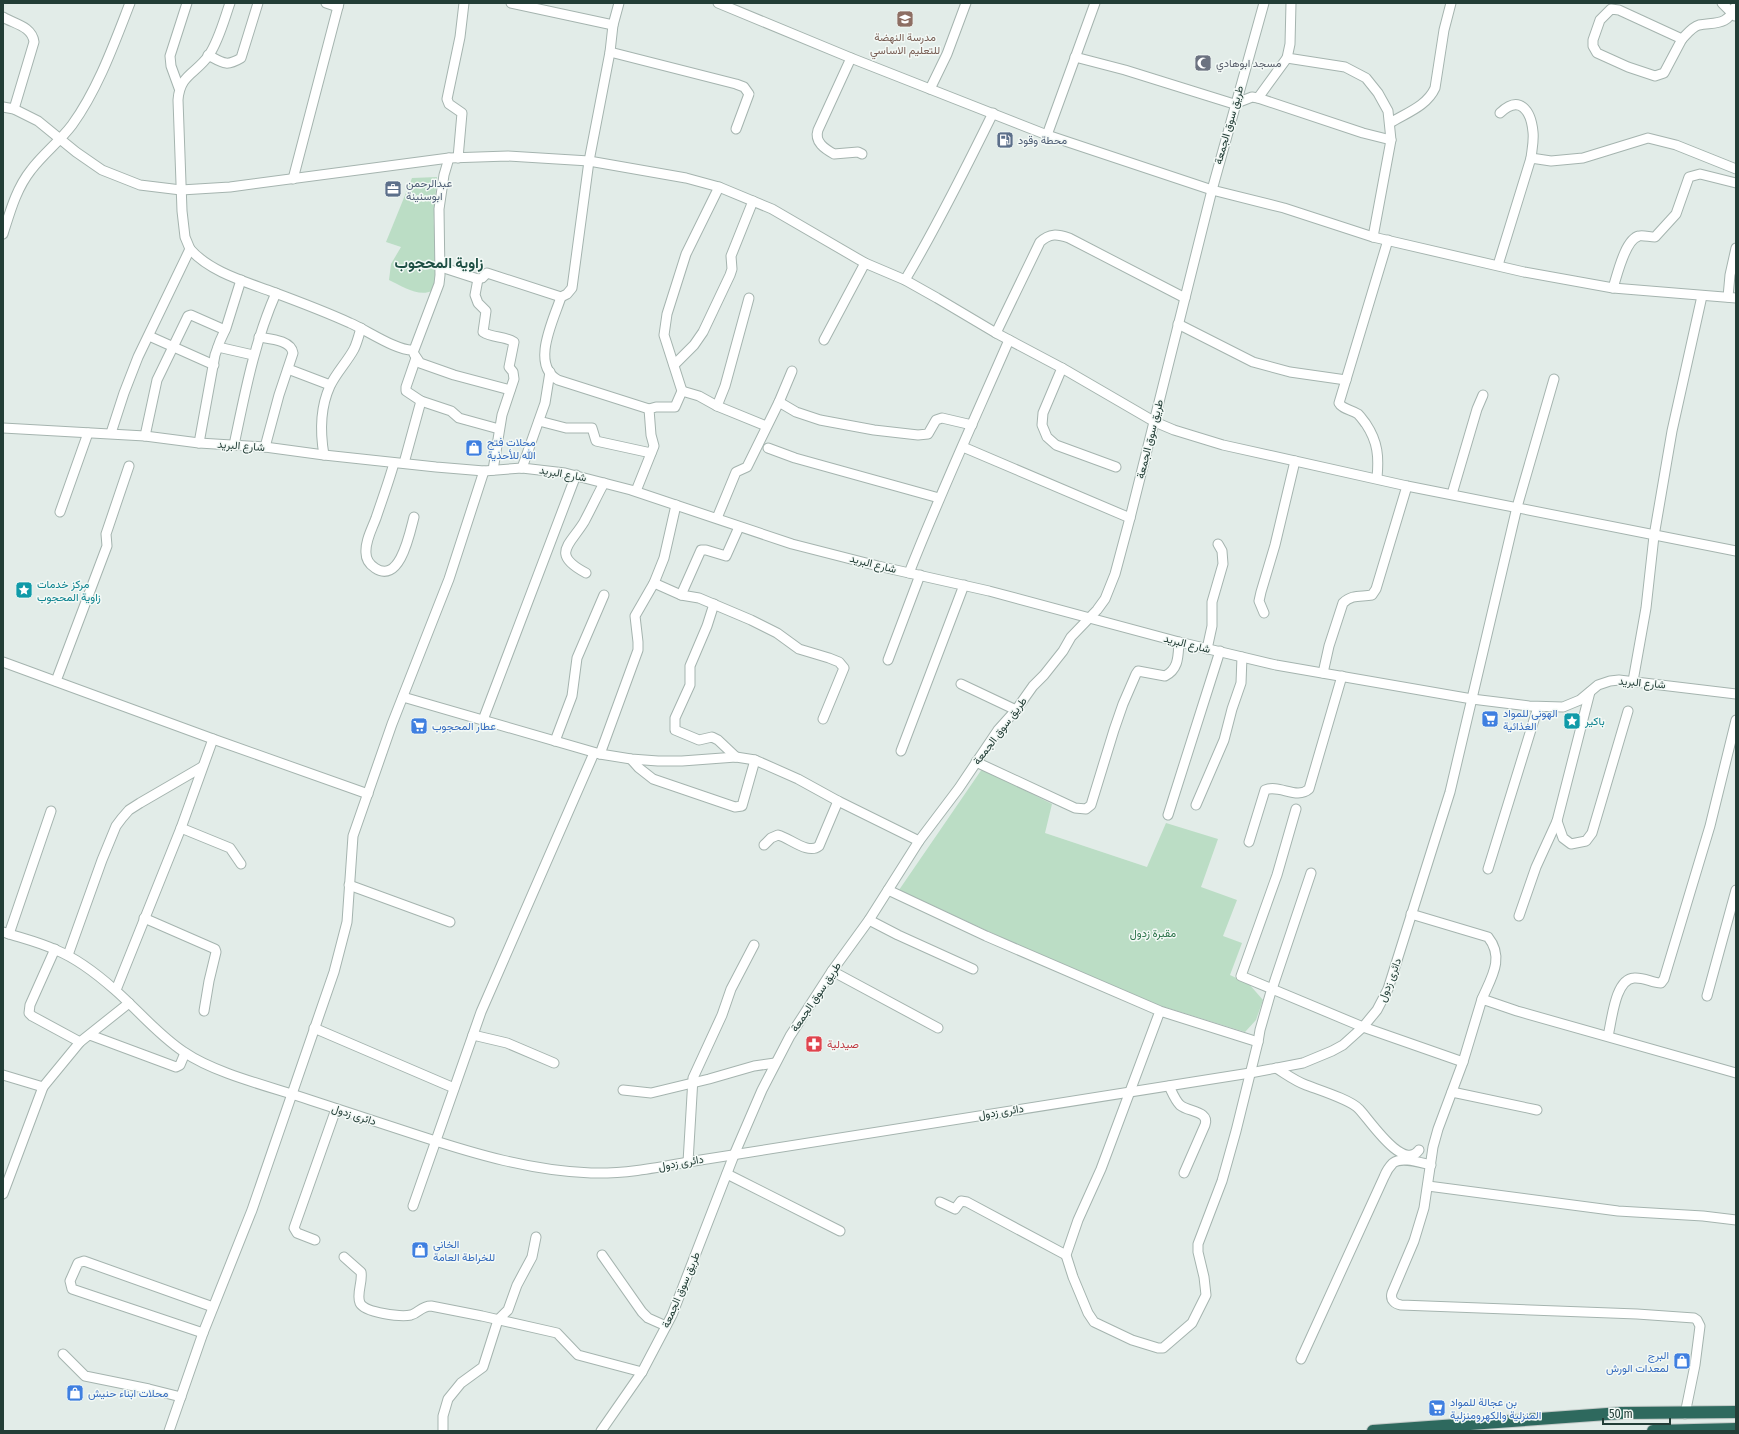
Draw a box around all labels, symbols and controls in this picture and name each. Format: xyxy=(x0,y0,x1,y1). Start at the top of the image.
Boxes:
school or university icon: مدرسة النهضة للتعليم الاساسي xyxy=(895,9,915,29)
place label: مدرسة النهضة للتعليم الاساسي xyxy=(870,31,940,60)
mosque icon: مسجد ابوهادي xyxy=(1193,53,1213,73)
place label: مسجد ابوهادي xyxy=(1216,57,1281,73)
street label: طريق سوق الجمعة xyxy=(1212,84,1246,166)
fuel station icon: محطة وقود xyxy=(995,130,1015,150)
place label: محطة وقود xyxy=(1018,134,1067,147)
place label: عبدالرحمن ابوسنينة xyxy=(406,177,452,203)
office icon: عبدالرحمن ابوسنينة xyxy=(383,179,403,199)
district label: زاوية المحجوب xyxy=(395,254,483,272)
street label: طريق سوق الجمعة xyxy=(1134,398,1166,480)
place label: محلات فتح الله للأحذية xyxy=(487,436,536,462)
street label: شارع البريد xyxy=(217,438,266,455)
shop icon: محلات فتح الله للأحذية xyxy=(464,438,484,458)
street label: شارع البريد xyxy=(538,463,588,486)
street label: شارع البريد xyxy=(848,552,898,577)
place label: مركز خدمات زاوية المحجوب xyxy=(37,578,101,604)
place icon: مركز خدمات زاوية المحجوب xyxy=(14,580,34,600)
street label: شارع البريد xyxy=(1162,632,1212,657)
street label: شارع البريد xyxy=(1618,674,1667,693)
street label: طريق سوق الجمعة xyxy=(970,695,1030,767)
place label: الهونى للمواد الغذائية xyxy=(1503,707,1558,733)
supermarket icon: الهونى للمواد الغذائية xyxy=(1480,709,1500,729)
place icon: باكير xyxy=(1562,711,1582,731)
place label: باكير xyxy=(1584,715,1605,728)
supermarket icon: عطار المحجوب xyxy=(409,716,429,736)
place label: عطار المحجوب xyxy=(432,720,496,733)
park label: مقبرة زدول xyxy=(1130,927,1176,940)
street label: دائرى زدول xyxy=(1376,956,1404,1004)
street label: طريق سوق الجمعة xyxy=(788,960,844,1034)
pharmacy icon: صيدلية xyxy=(804,1034,824,1054)
place label: صيدلية xyxy=(827,1038,859,1051)
street label: دائرى زدول xyxy=(330,1102,378,1128)
street label: دائرى زدول xyxy=(977,1102,1025,1122)
street label: دائرى زدول xyxy=(657,1153,705,1173)
place label: الخاني للخراطة العامة xyxy=(433,1238,495,1264)
shop icon: الخاني للخراطة العامة xyxy=(410,1240,430,1260)
street label: طريق سوق الجمعة xyxy=(659,1250,703,1330)
place label: البرج لمعدات الورش xyxy=(1606,1349,1669,1375)
shop icon: البرج لمعدات الورش xyxy=(1672,1351,1692,1371)
shop icon: محلات ابناء حنيش xyxy=(65,1383,85,1403)
place label: محلات ابناء حنيش xyxy=(88,1387,168,1400)
place label: بن عجالة للمواد المنزلية والكهرومنزلية xyxy=(1450,1396,1541,1422)
supermarket icon: بن عجالة للمواد المنزلية والكهرومنزلية xyxy=(1427,1398,1447,1418)
scale bar xyxy=(1603,1400,1670,1426)
text: 50 m xyxy=(1609,1407,1633,1421)

